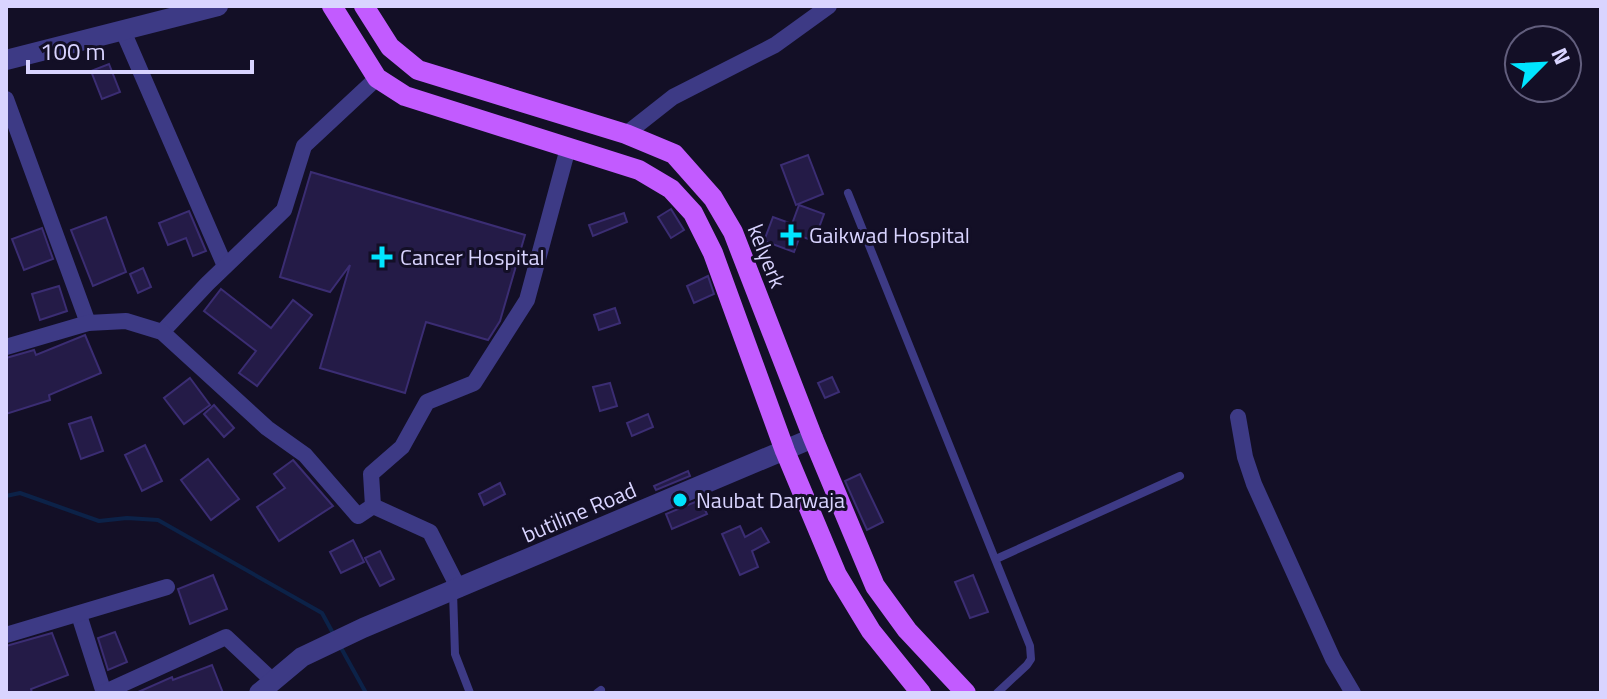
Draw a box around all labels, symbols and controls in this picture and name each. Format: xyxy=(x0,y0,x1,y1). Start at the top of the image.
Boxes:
scale bar xyxy=(28,24,252,74)
north arrow xyxy=(1503,24,1583,104)
text: 100 m xyxy=(40,33,106,69)
text: N xyxy=(1543,42,1580,70)
place label: Gaikwad Hospital xyxy=(809,218,970,252)
street label: kelyerk xyxy=(739,219,795,293)
marker: Gaikwad Hospital xyxy=(780,224,802,246)
place label: Cancer Hospital xyxy=(400,240,545,274)
marker: Cancer Hospital xyxy=(371,246,393,268)
street label: butiline Road xyxy=(517,473,641,551)
place label: Naubat Darwaja xyxy=(696,483,845,517)
marker: Naubat Darwaja xyxy=(671,491,689,509)

